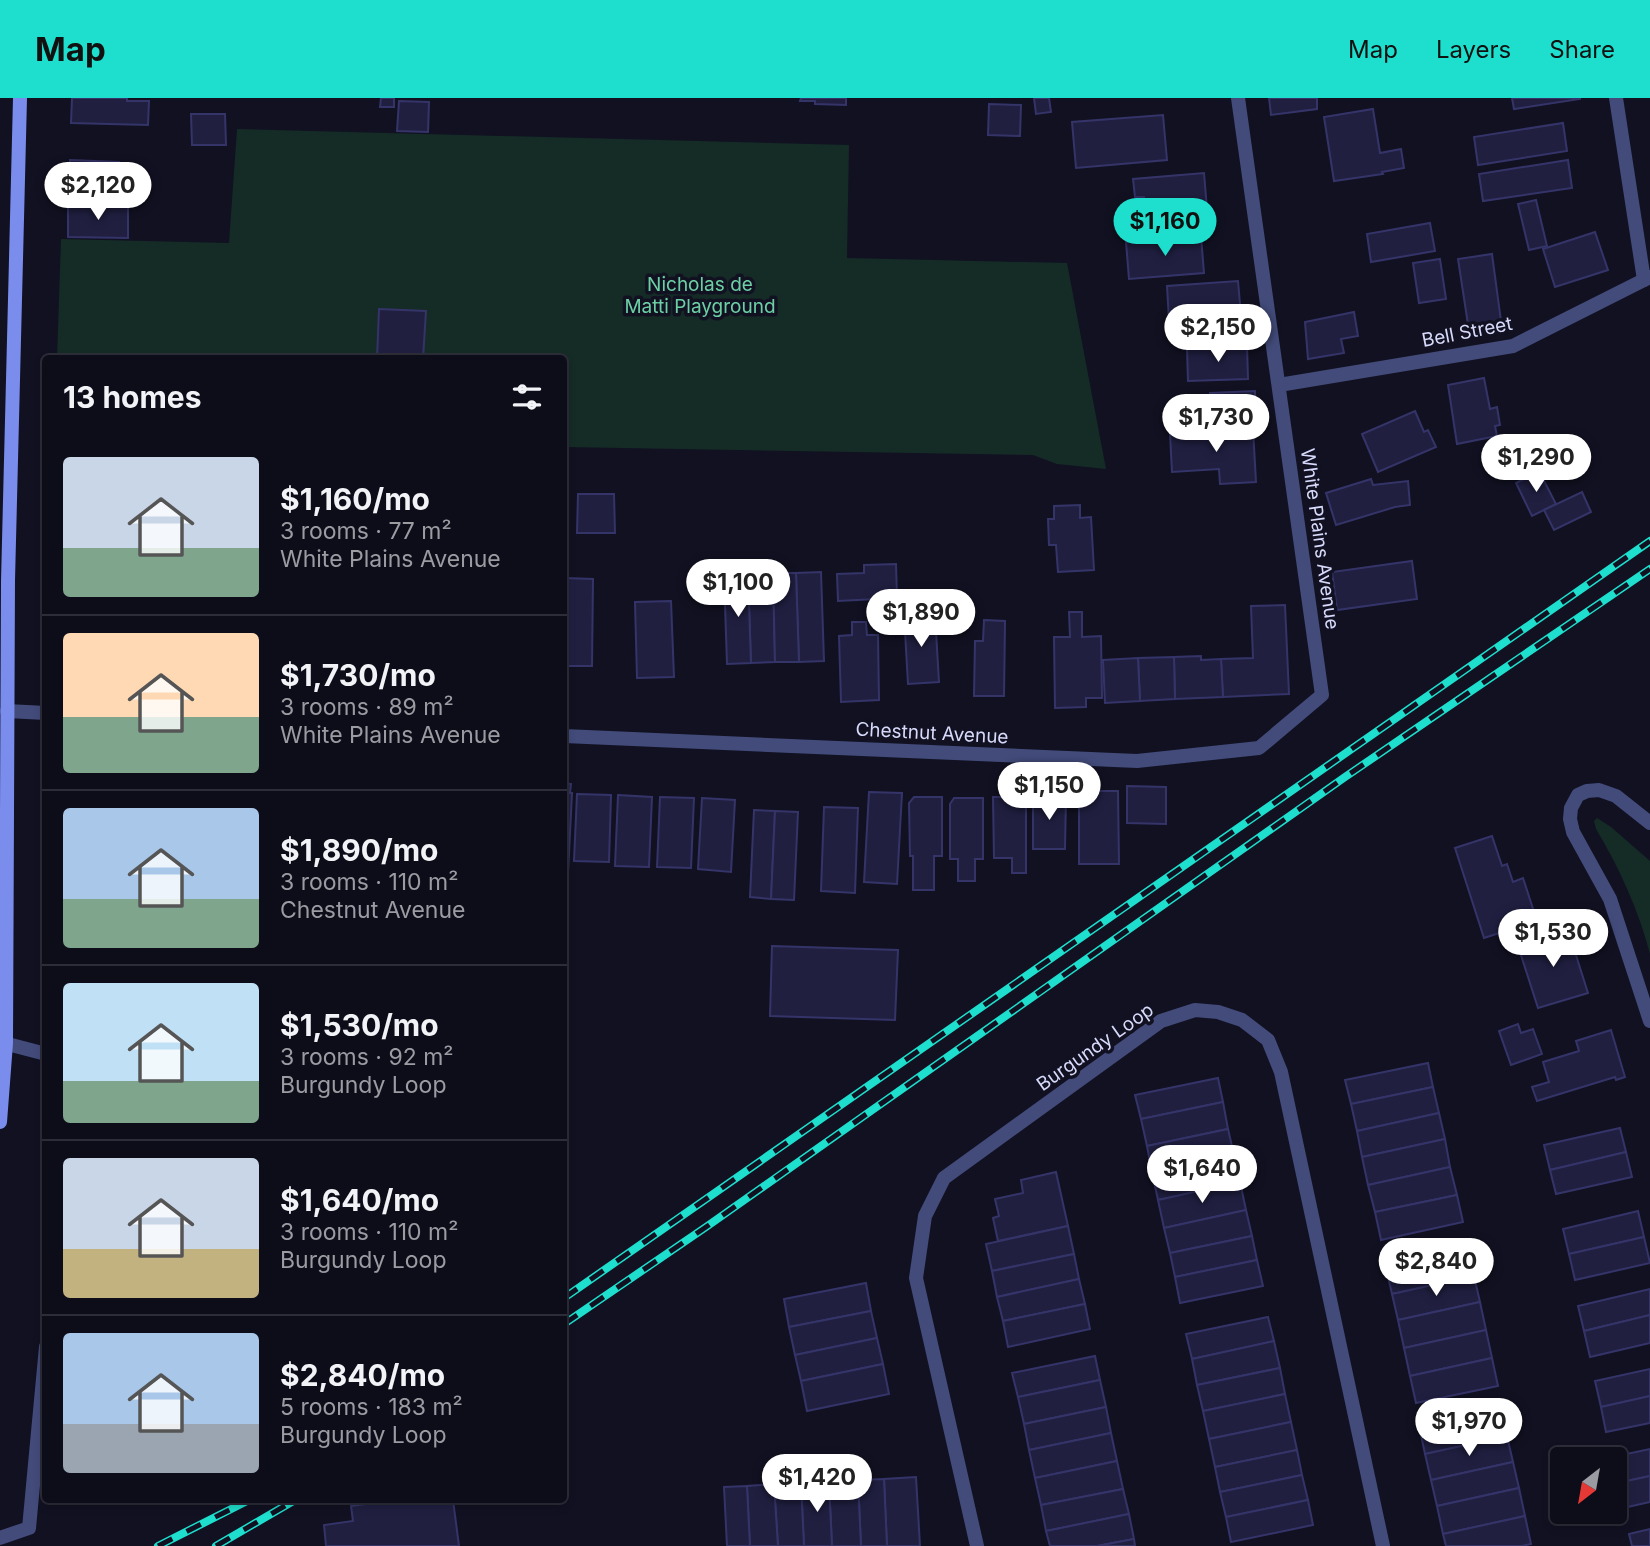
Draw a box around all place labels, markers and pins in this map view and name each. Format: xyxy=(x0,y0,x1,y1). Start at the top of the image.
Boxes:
pin: $2,120 xyxy=(41,162,155,222)
pin: $1,160 xyxy=(1108,198,1222,258)
pin: $2,150 xyxy=(1161,304,1275,364)
pin: $1,730 xyxy=(1159,394,1273,454)
pin: $1,290 xyxy=(1479,434,1593,494)
pin: $1,100 xyxy=(681,560,795,619)
pin: $1,890 xyxy=(864,589,978,649)
pin: $1,150 xyxy=(992,762,1106,822)
pin: $1,530 xyxy=(1496,910,1610,969)
pin: $1,640 xyxy=(1145,1146,1259,1205)
pin: $2,840 xyxy=(1379,1238,1493,1298)
pin: $1,970 xyxy=(1412,1398,1526,1458)
pin: $1,420 xyxy=(760,1454,874,1514)

